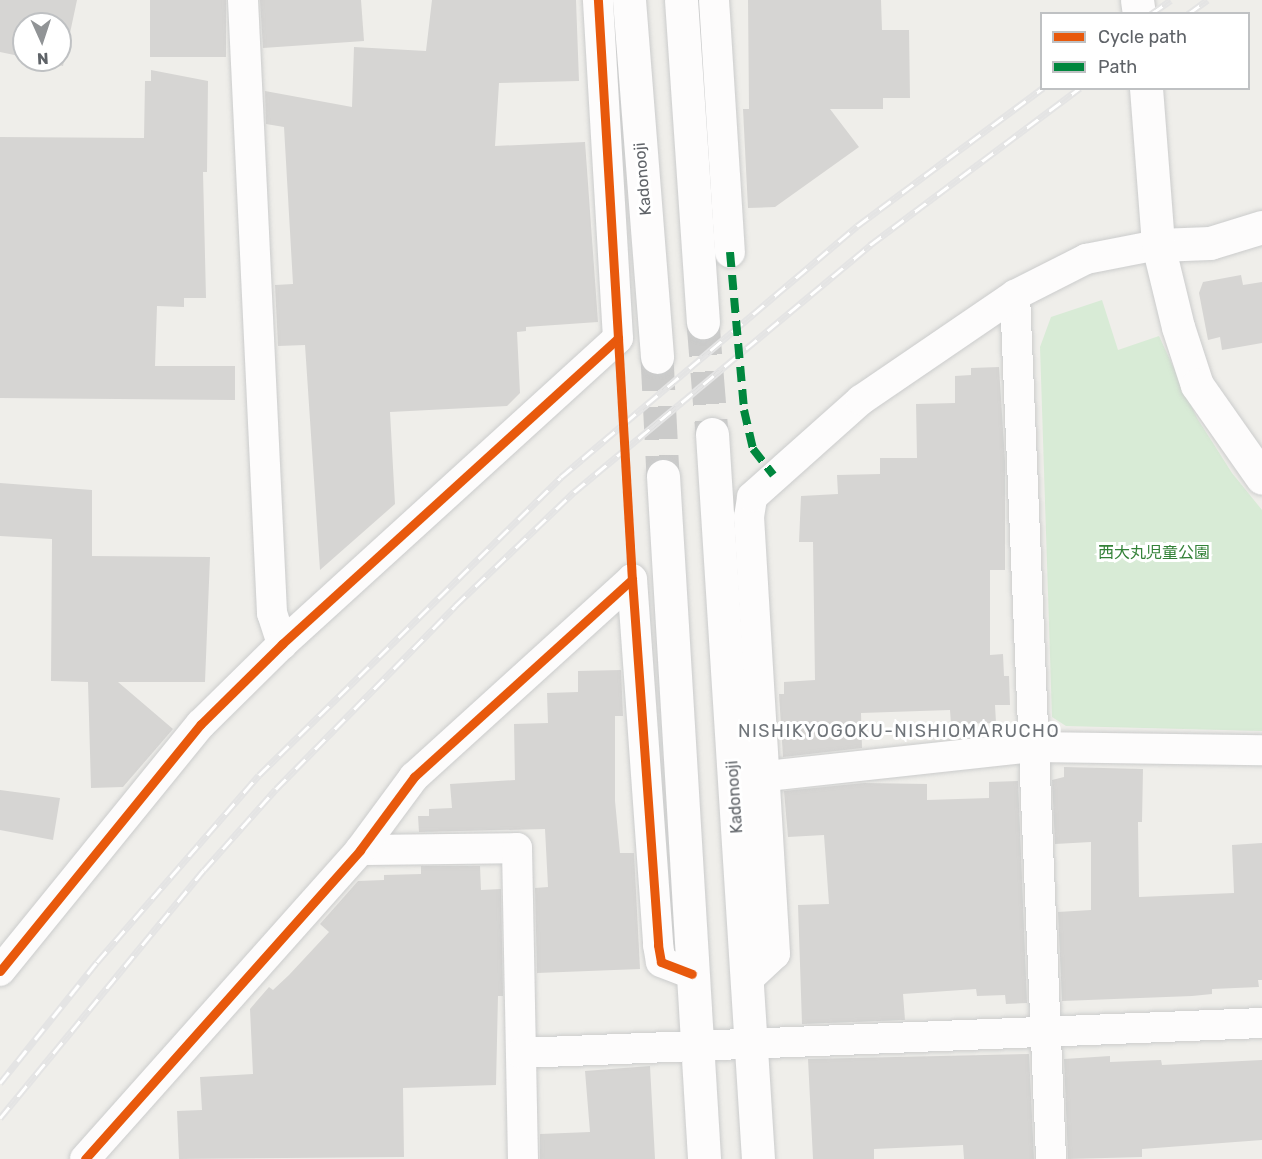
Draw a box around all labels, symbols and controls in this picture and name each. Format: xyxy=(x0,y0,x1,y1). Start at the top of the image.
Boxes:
north arrow xyxy=(12,12,72,72)
legend xyxy=(1040,12,1250,90)
text: Cycle path xyxy=(1098,26,1187,48)
text: N xyxy=(37,49,49,68)
text: Path xyxy=(1098,56,1137,78)
street label: Kadonooji xyxy=(630,142,656,216)
park label: 西大丸児童公園 xyxy=(1098,543,1210,563)
district label: NISHIKYOGOKU-NISHIOMARUCHO xyxy=(738,720,1060,742)
street label: Kadonooji xyxy=(723,760,747,834)

